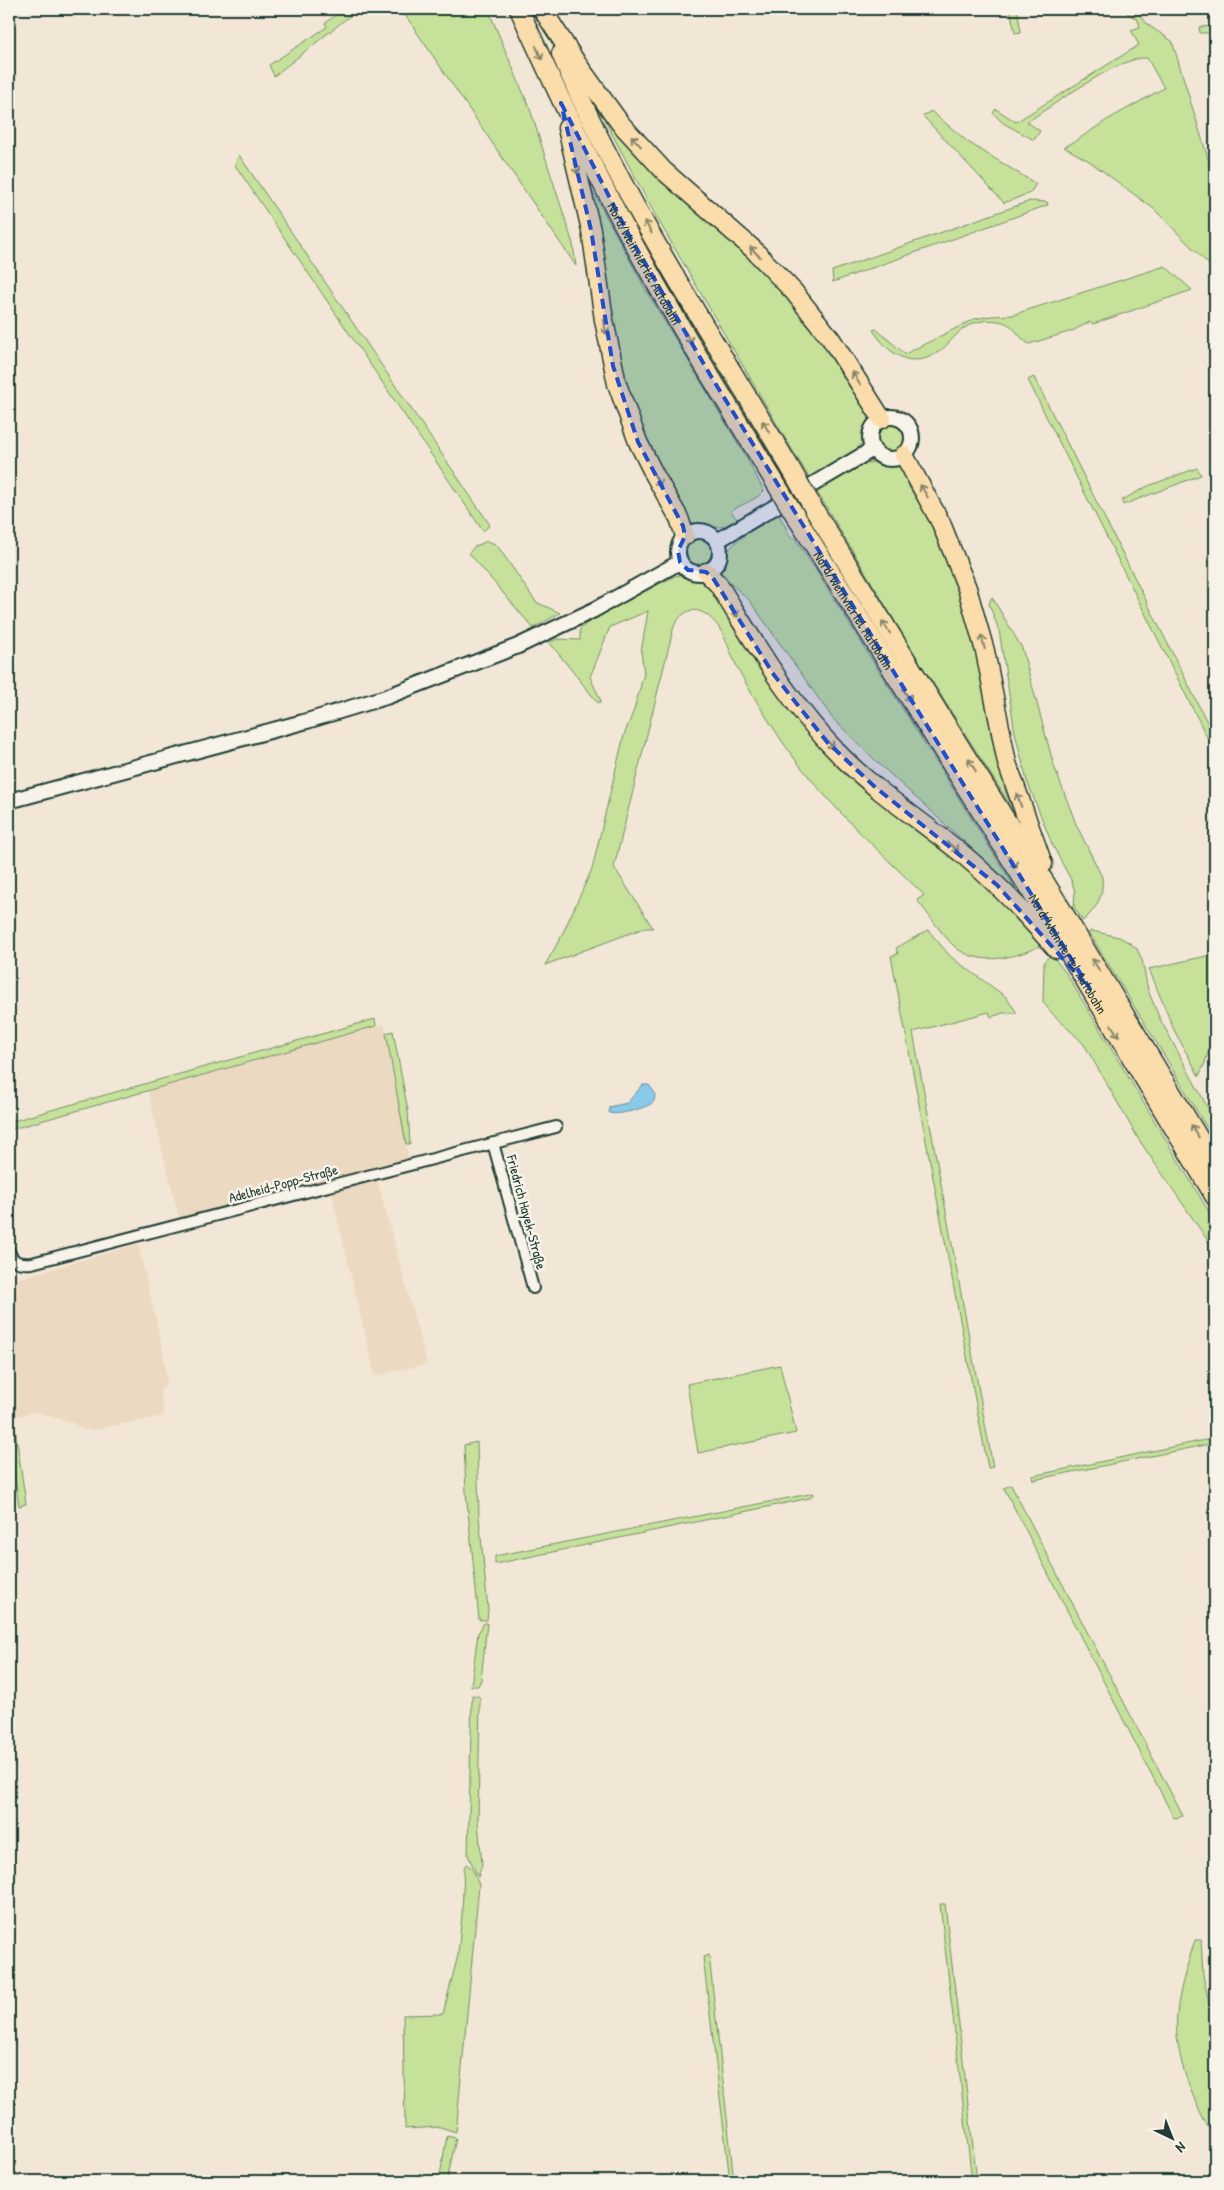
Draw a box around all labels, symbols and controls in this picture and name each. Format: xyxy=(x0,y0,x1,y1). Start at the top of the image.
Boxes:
one-way arrow xyxy=(535,45,544,60)
one-way arrow xyxy=(630,135,642,148)
one-way arrow xyxy=(572,159,581,175)
street label: Nord/Weinviertel Autobahn xyxy=(604,199,687,328)
one-way arrow xyxy=(643,221,653,235)
one-way arrow xyxy=(749,246,761,258)
one-way arrow xyxy=(601,319,611,335)
one-way arrow xyxy=(683,330,693,344)
one-way arrow xyxy=(850,372,860,386)
one-way arrow xyxy=(760,420,770,434)
one-way arrow xyxy=(653,472,663,487)
one-way arrow xyxy=(918,485,928,499)
street label: Nord/Weinviertel Autobahn xyxy=(810,547,899,673)
one-way arrow xyxy=(730,603,740,618)
one-way arrow xyxy=(880,621,890,635)
one-way arrow xyxy=(978,635,987,651)
one-way arrow xyxy=(902,688,912,702)
one-way arrow xyxy=(823,736,835,749)
one-way arrow xyxy=(966,759,976,773)
one-way arrow xyxy=(1014,793,1023,808)
one-way arrow xyxy=(946,842,960,852)
one-way arrow xyxy=(1008,855,1018,869)
street label: Nord/Weinviertel Autobahn xyxy=(1025,890,1112,1017)
one-way arrow xyxy=(1090,959,1100,973)
one-way arrow xyxy=(1111,1023,1121,1037)
one-way arrow xyxy=(1189,1124,1199,1138)
street label: Friedrich Hayek-Straße xyxy=(501,1152,552,1272)
street label: Adelheid-Popp-Straße xyxy=(226,1159,340,1208)
north arrow xyxy=(1146,2112,1196,2162)
text: N xyxy=(1172,2138,1190,2158)

